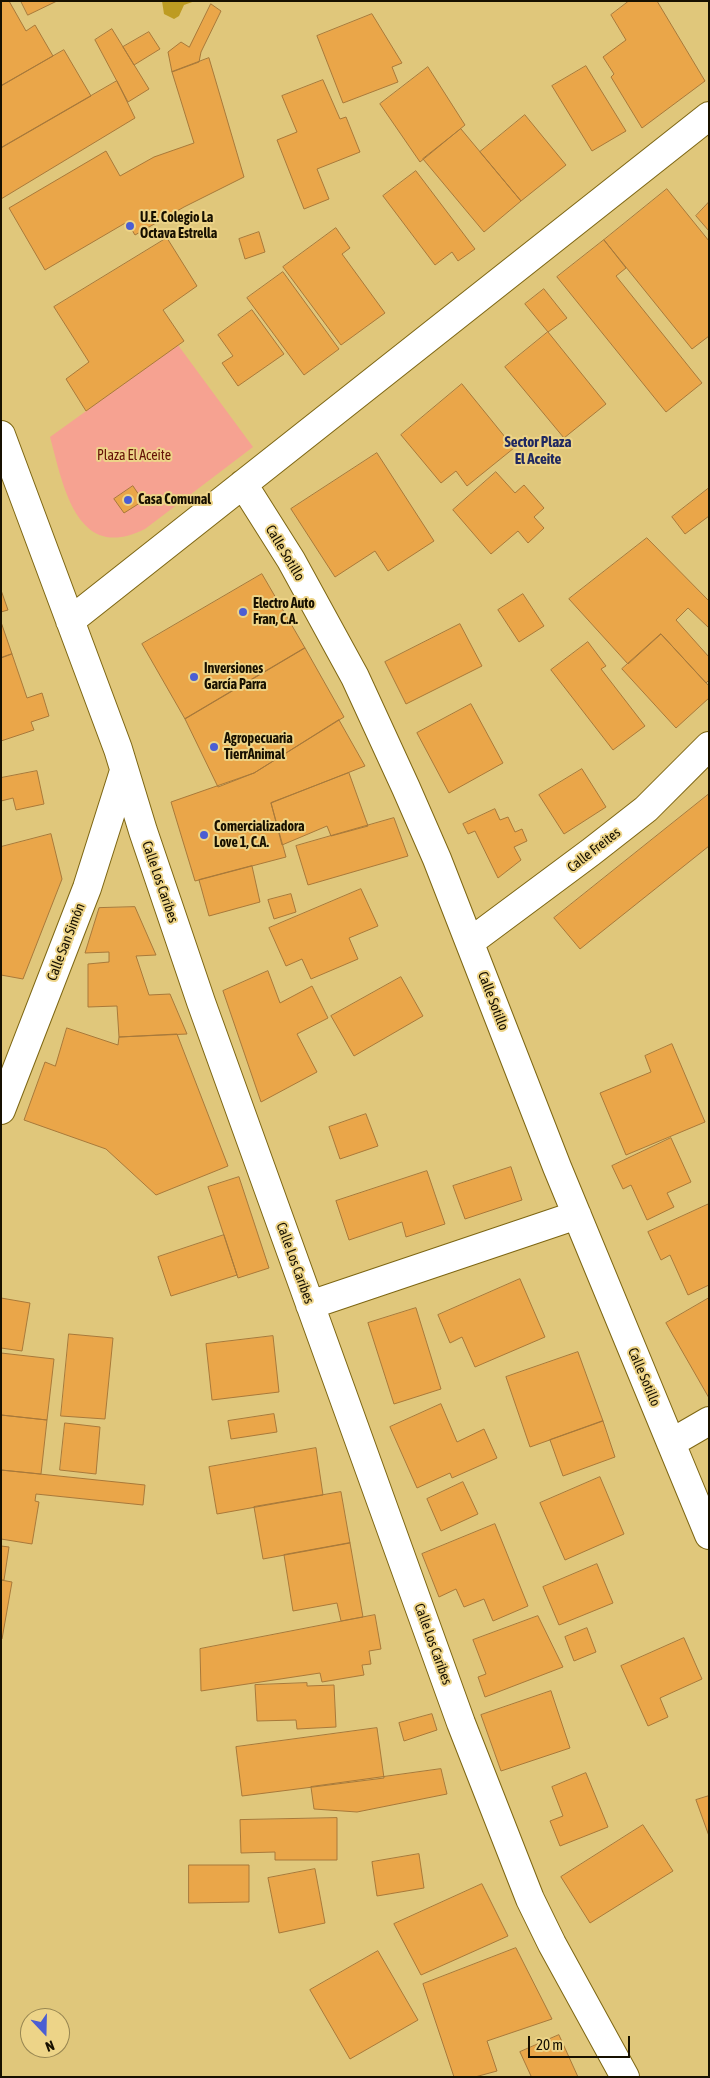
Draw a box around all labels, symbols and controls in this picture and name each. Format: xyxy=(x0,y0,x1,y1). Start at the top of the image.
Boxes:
place label: U.E. Colegio La Octava Estrella xyxy=(140,210,217,242)
marker: U.E. Colegio La Octava Estrella xyxy=(124,220,136,232)
district label: Sector Plaza El Aceite xyxy=(505,433,571,468)
park label: Plaza El Aceite xyxy=(97,448,171,464)
place label: Casa Comunal xyxy=(138,492,211,508)
marker: Casa Comunal xyxy=(122,494,134,506)
street label: Calle Sotillo xyxy=(262,522,308,584)
place label: Electro Auto Fran, C.A. xyxy=(253,596,315,628)
marker: Electro Auto Fran, C.A. xyxy=(237,606,249,618)
place label: Inversiones García Parra xyxy=(204,661,266,694)
marker: Inversiones García Parra xyxy=(188,671,200,683)
place label: Agropecuaria TierrAnimal xyxy=(224,731,293,764)
marker: Agropecuaria TierrAnimal xyxy=(208,741,220,753)
place label: Comercializadora Love 1, C.A. xyxy=(214,819,304,852)
street label: Calle Freites xyxy=(564,824,624,876)
marker: Comercializadora Love 1, C.A. xyxy=(198,829,210,841)
street label: Calle Los Caribes xyxy=(138,839,182,925)
street label: Calle San Simón xyxy=(43,901,89,983)
street label: Calle Sotillo xyxy=(474,969,512,1033)
street label: Calle Los Caribes xyxy=(273,1220,317,1306)
street label: Calle Sotillo xyxy=(624,1345,664,1409)
street label: Calle Los Caribes xyxy=(411,1601,455,1687)
north arrow xyxy=(20,2008,70,2058)
scale bar xyxy=(530,2026,632,2058)
text: 20 m xyxy=(536,2036,563,2053)
text: N xyxy=(43,2037,57,2055)

